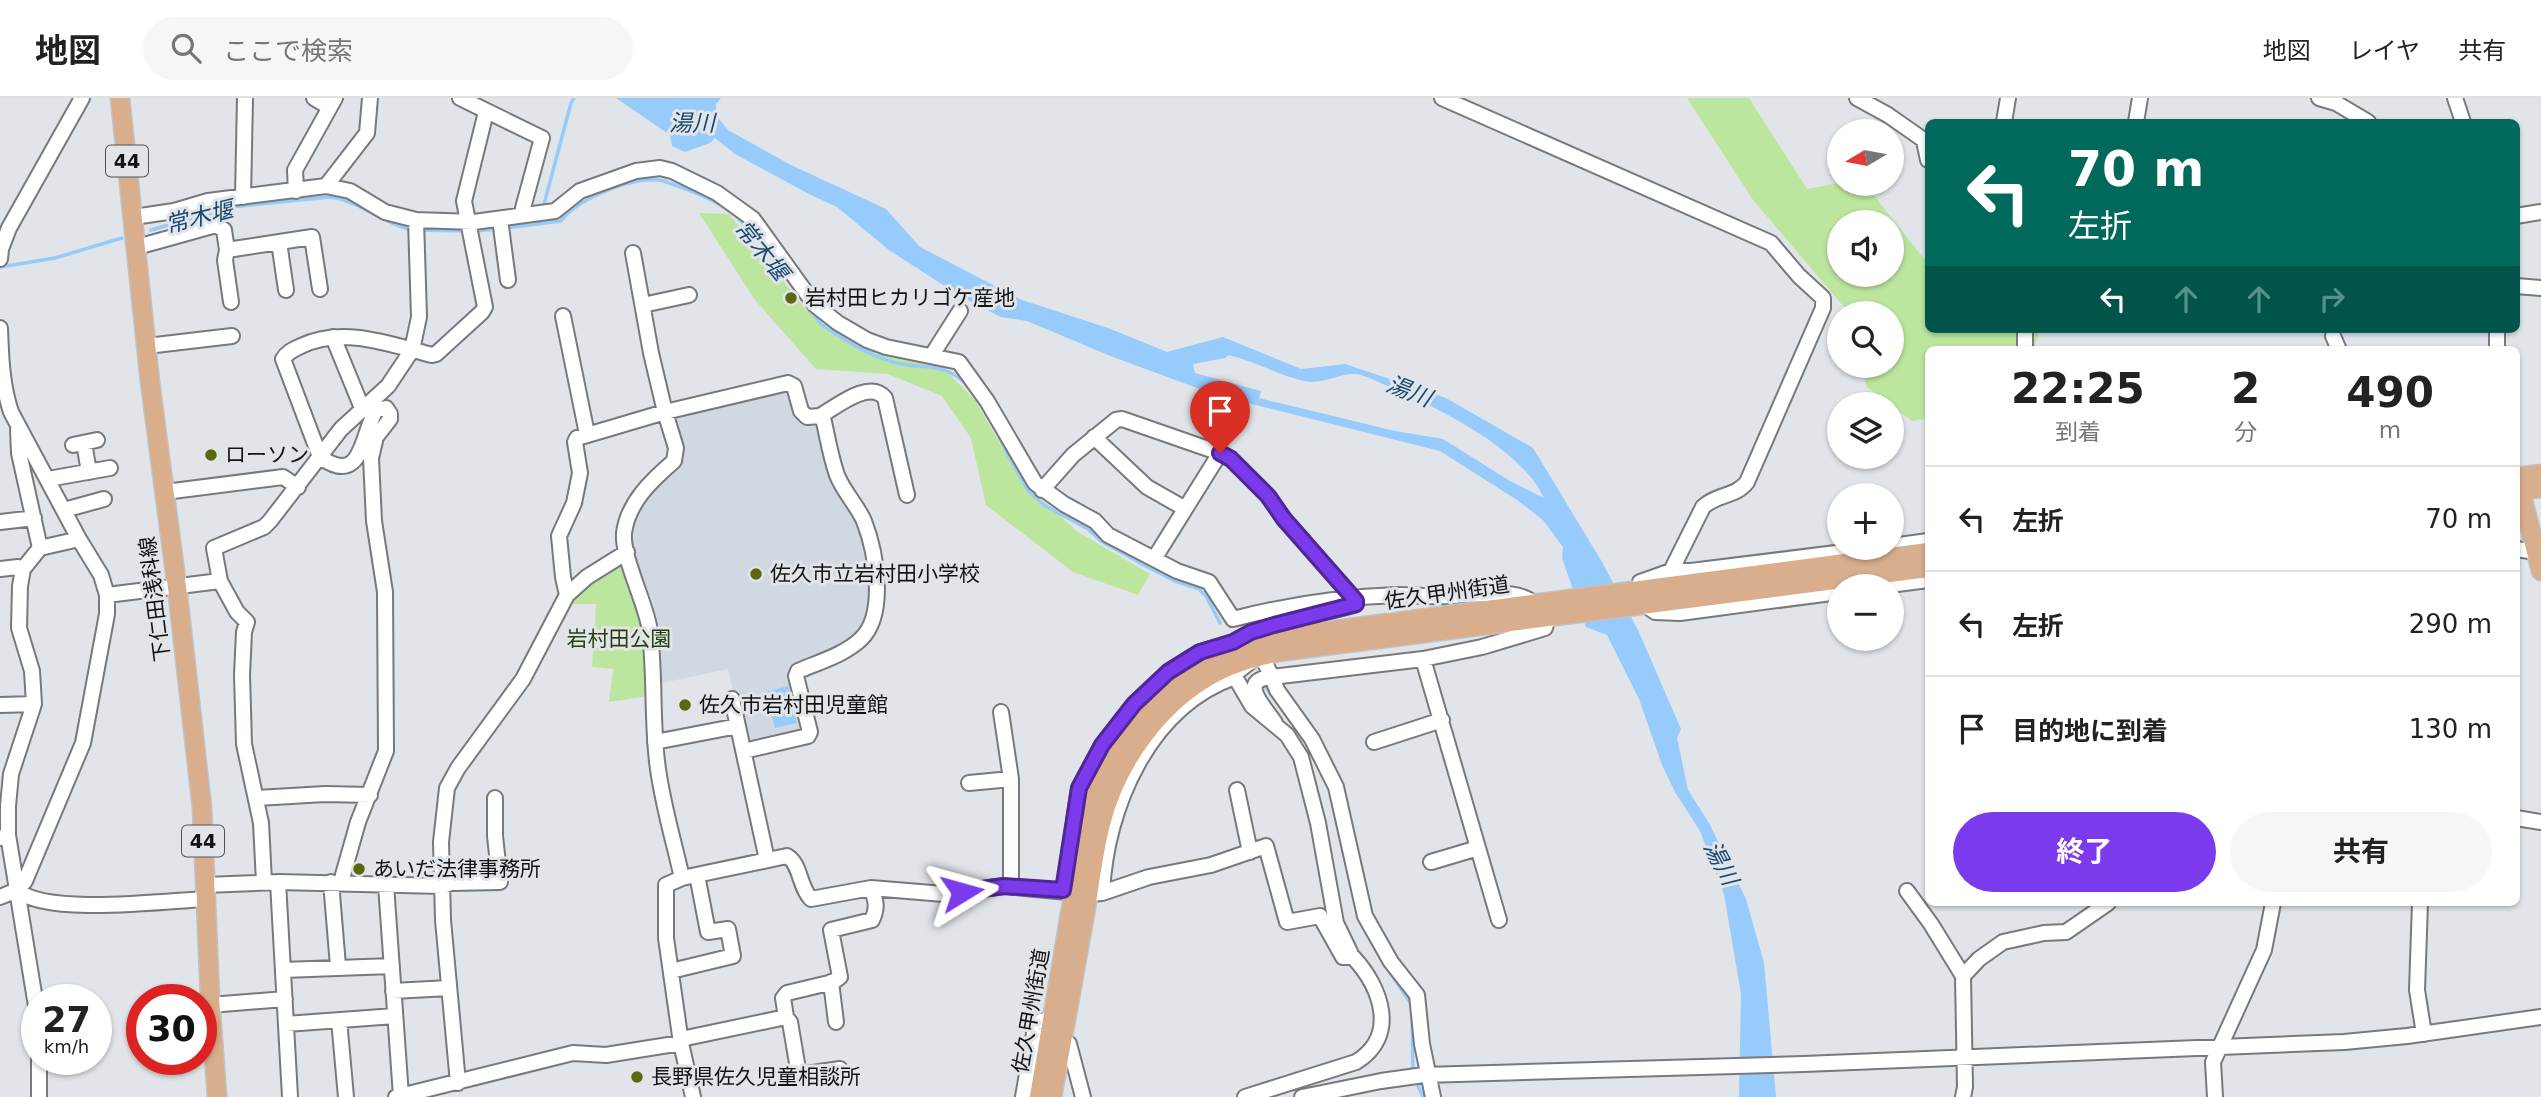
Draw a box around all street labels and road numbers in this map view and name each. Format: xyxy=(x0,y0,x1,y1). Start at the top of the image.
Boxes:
road number: 44 xyxy=(106,146,148,176)
street label: 下仁田浅科線 xyxy=(135,535,175,663)
street label: 佐久甲州街道 xyxy=(1383,572,1511,614)
road number: 44 xyxy=(182,826,224,856)
street label: 佐久甲州街道 xyxy=(1008,947,1054,1075)

